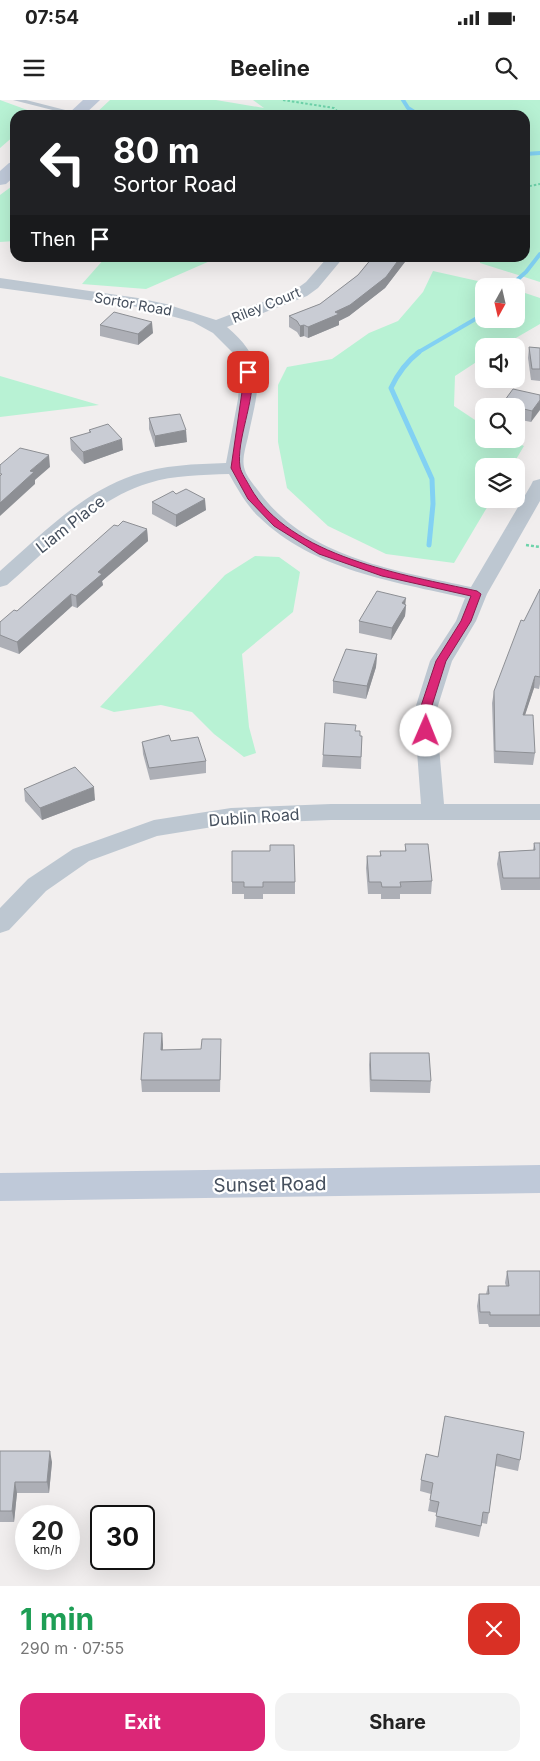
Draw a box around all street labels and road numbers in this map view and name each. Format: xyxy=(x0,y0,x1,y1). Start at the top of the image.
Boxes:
street label: Riley Court xyxy=(229,283,303,326)
street label: Sortor Road xyxy=(93,288,173,319)
street label: Liam Place xyxy=(32,491,108,557)
street label: Dublin Road xyxy=(208,804,300,830)
street label: Sunset Road xyxy=(213,1172,327,1197)

